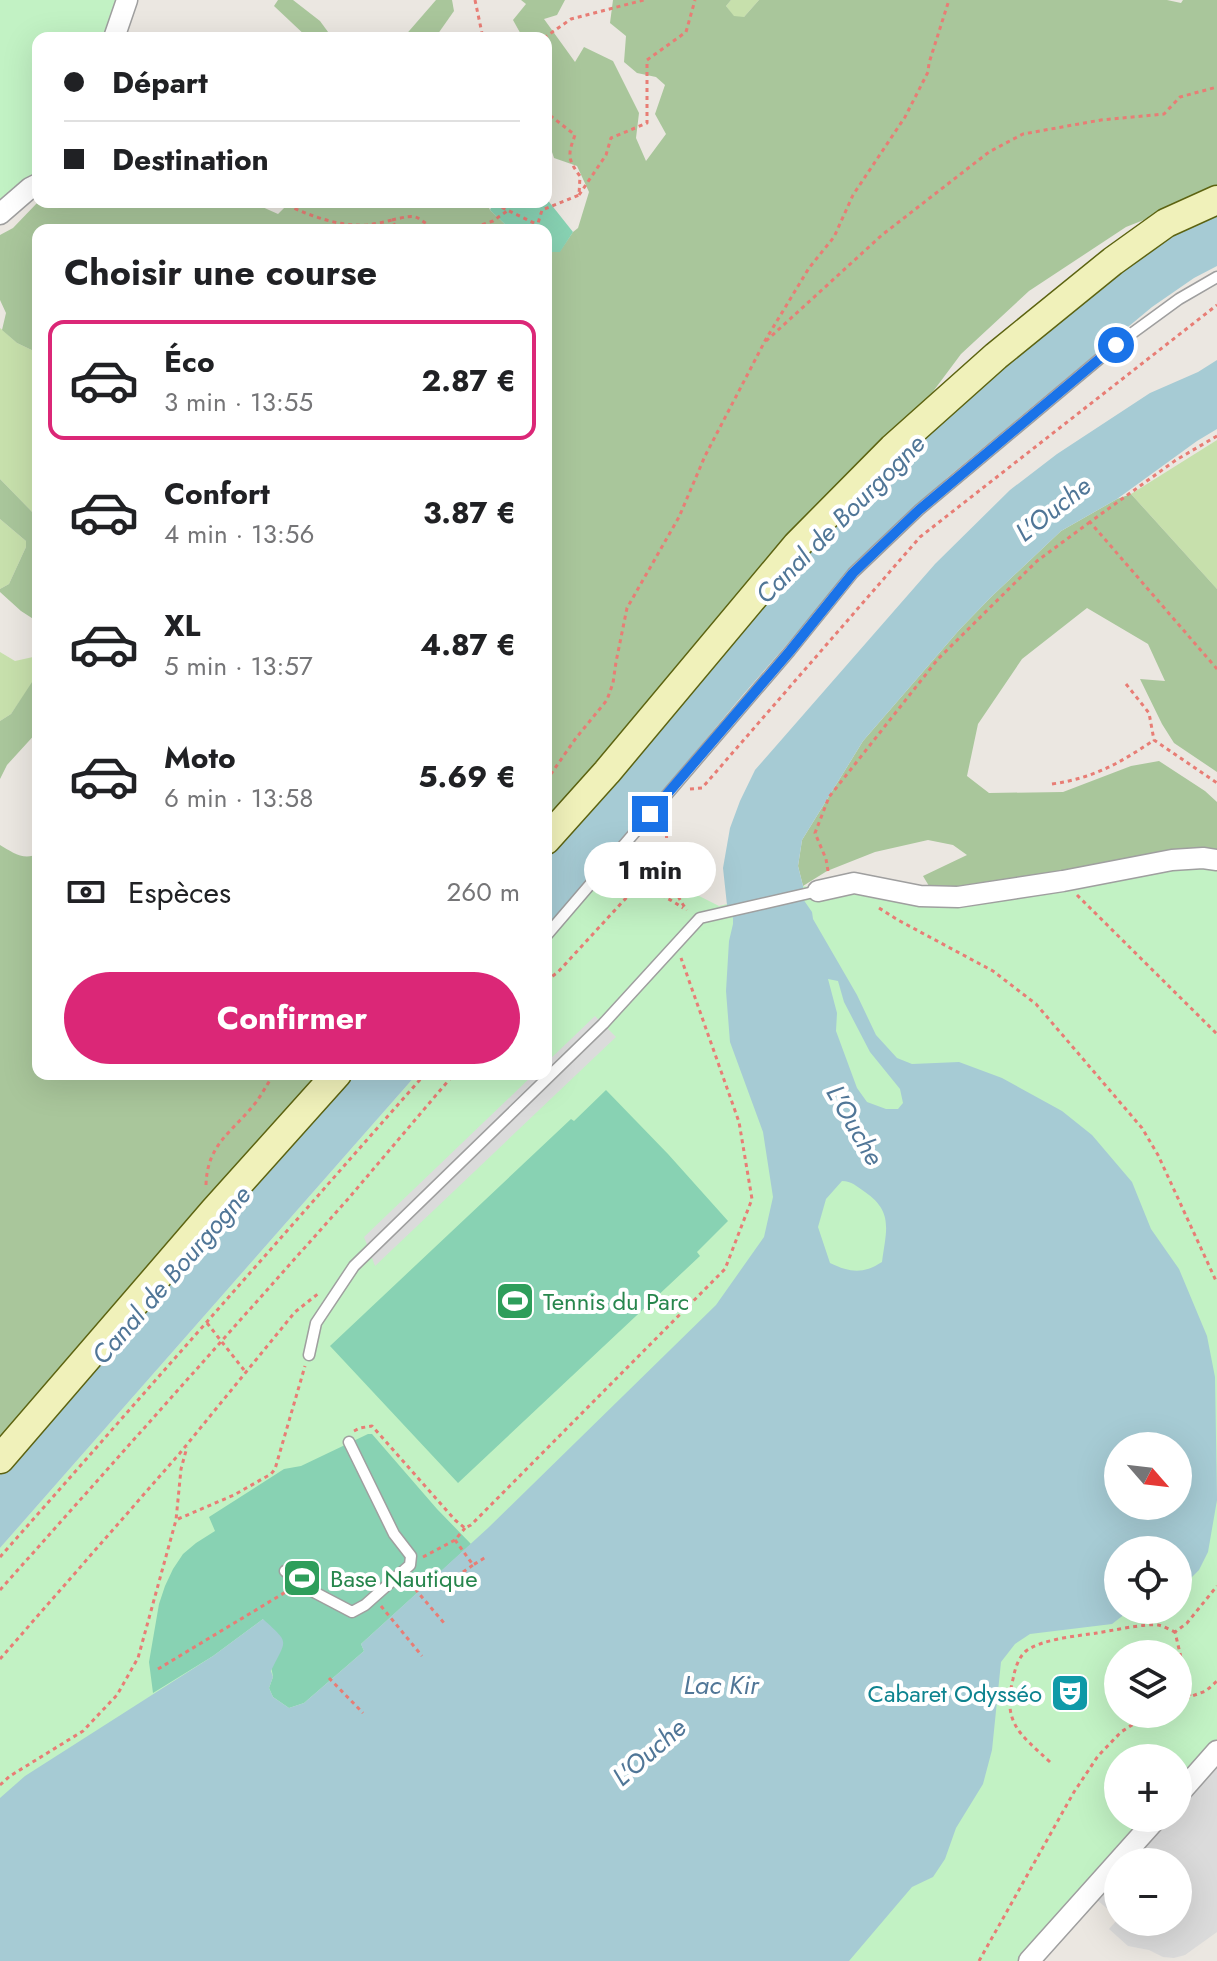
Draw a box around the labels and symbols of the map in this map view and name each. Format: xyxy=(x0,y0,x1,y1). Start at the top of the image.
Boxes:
route start xyxy=(1098,327,1134,363)
water label: Canal de Bourgogne xyxy=(747,426,933,612)
water label: L'Ouche xyxy=(1007,467,1099,551)
route end xyxy=(632,796,668,832)
callout: 1 min xyxy=(584,842,716,898)
water label: L'Ouche xyxy=(817,1078,893,1172)
water label: Canal de Bourgogne xyxy=(82,1177,260,1373)
sports icon: Tennis du Parc xyxy=(494,1280,536,1322)
place label: Tennis du Parc xyxy=(543,1284,689,1319)
north arrow xyxy=(1104,1432,1192,1520)
sports icon: Base Nautique xyxy=(281,1557,323,1599)
place label: Base Nautique xyxy=(330,1561,478,1596)
water label: Lac Kir xyxy=(683,1666,760,1704)
theatre icon: Cabaret Odysséo xyxy=(1049,1672,1091,1714)
place label: Cabaret Odysséo xyxy=(868,1676,1042,1711)
water label: L'Ouche xyxy=(604,1709,694,1795)

